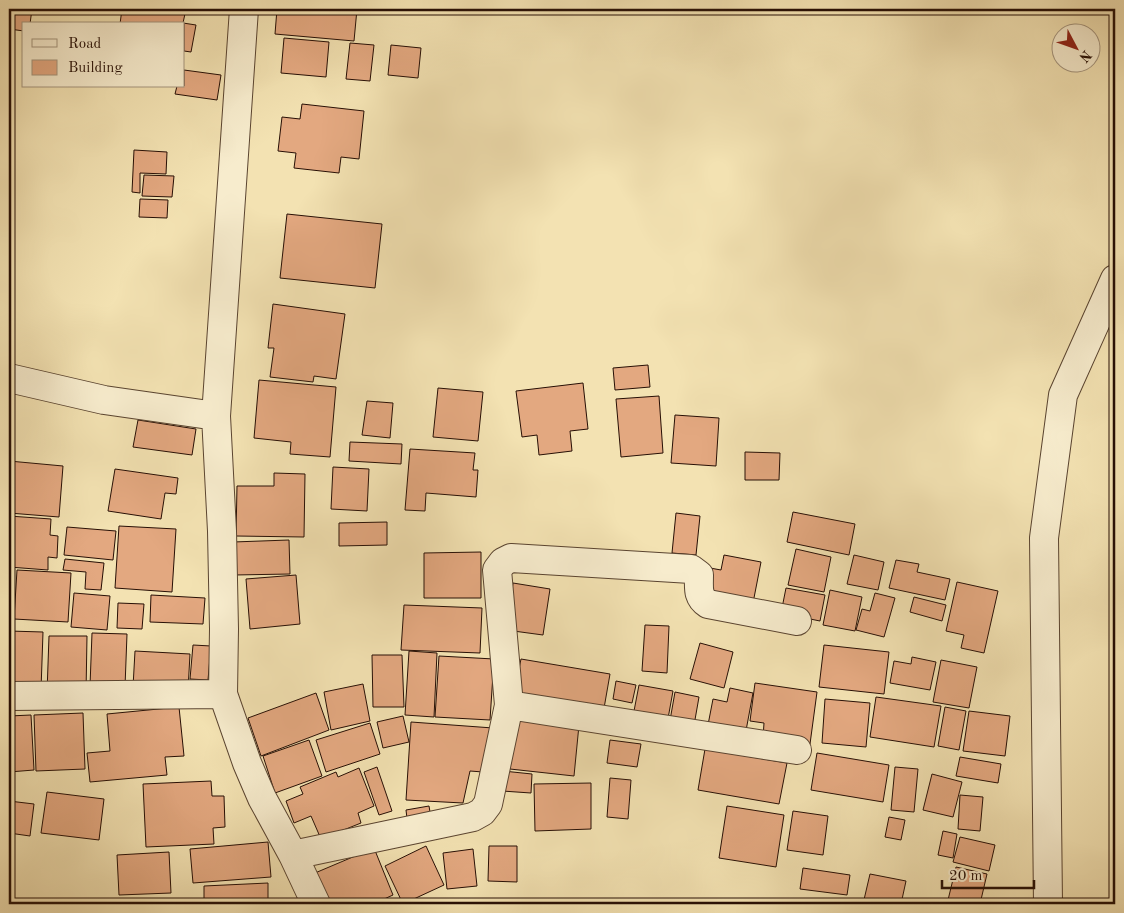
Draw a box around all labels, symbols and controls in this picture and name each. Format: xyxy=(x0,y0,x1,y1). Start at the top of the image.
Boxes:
legend xyxy=(22,22,185,88)
north arrow xyxy=(1052,22,1102,72)
text: Road xyxy=(68,37,102,52)
text: N xyxy=(1076,47,1094,65)
text: Building xyxy=(68,61,123,76)
scale bar xyxy=(942,858,1034,890)
text: 20 m xyxy=(949,869,983,884)

